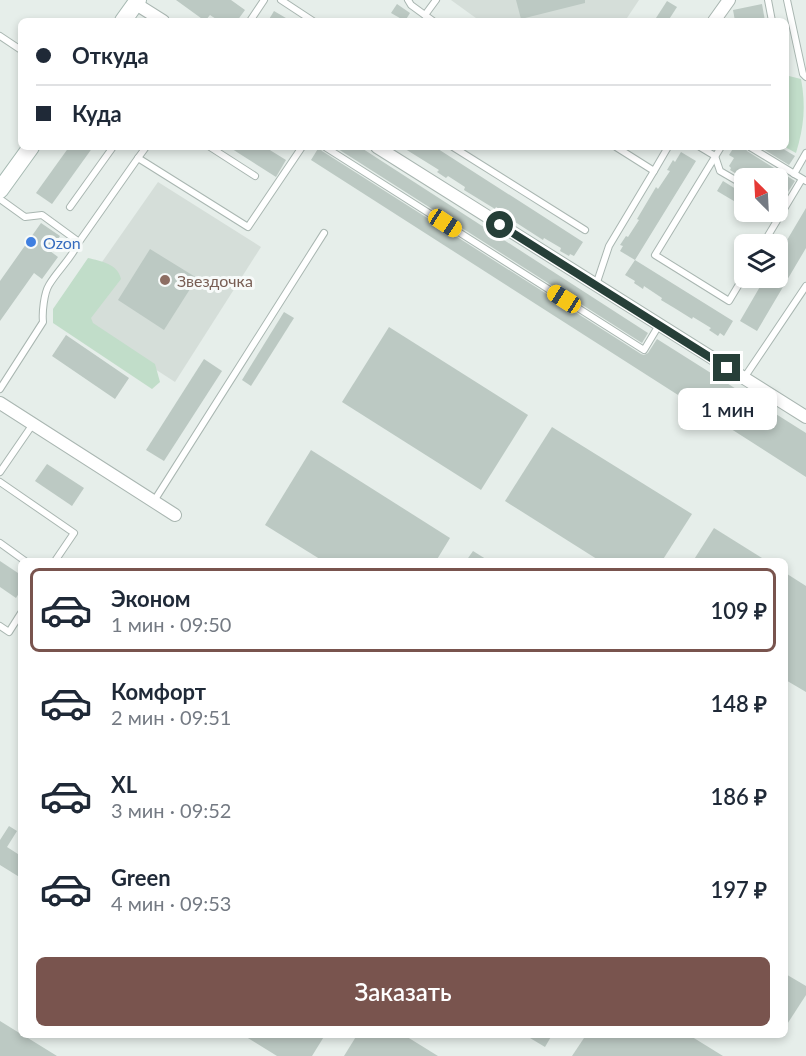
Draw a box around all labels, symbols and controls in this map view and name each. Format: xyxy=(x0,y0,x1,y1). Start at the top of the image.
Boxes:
text: Откуда xyxy=(72,42,149,69)
text: Куда xyxy=(72,100,122,127)
north arrow xyxy=(734,168,788,222)
map controls xyxy=(734,168,788,288)
car xyxy=(425,206,465,240)
route start xyxy=(486,211,513,238)
place label: Ozon xyxy=(43,233,81,252)
button: layers xyxy=(734,234,788,288)
marker: Ozon xyxy=(24,235,38,249)
place label: Звездочка xyxy=(177,271,253,290)
marker: Звездочка xyxy=(158,273,172,287)
car xyxy=(544,282,584,316)
route end xyxy=(713,354,740,381)
callout: 1 мин xyxy=(678,389,777,431)
text: 1 мин xyxy=(701,397,754,421)
icon: car xyxy=(39,583,93,637)
text: Эконом xyxy=(111,585,191,612)
text: 109 ₽ xyxy=(710,597,767,624)
text: 1 мин · 09:50 xyxy=(111,612,231,636)
icon: car xyxy=(39,676,93,730)
text: Комфорт xyxy=(111,678,206,705)
text: 148 ₽ xyxy=(710,690,767,717)
text: 2 мин · 09:51 xyxy=(111,705,231,729)
icon: car xyxy=(39,769,93,823)
text: XL xyxy=(111,771,137,798)
text: 186 ₽ xyxy=(710,783,767,810)
text: 3 мин · 09:52 xyxy=(111,798,231,822)
icon: car xyxy=(39,862,93,916)
text: Green xyxy=(111,864,171,891)
text: 197 ₽ xyxy=(710,876,767,903)
text: 4 мин · 09:53 xyxy=(111,891,231,915)
button: Заказать xyxy=(36,957,770,1026)

